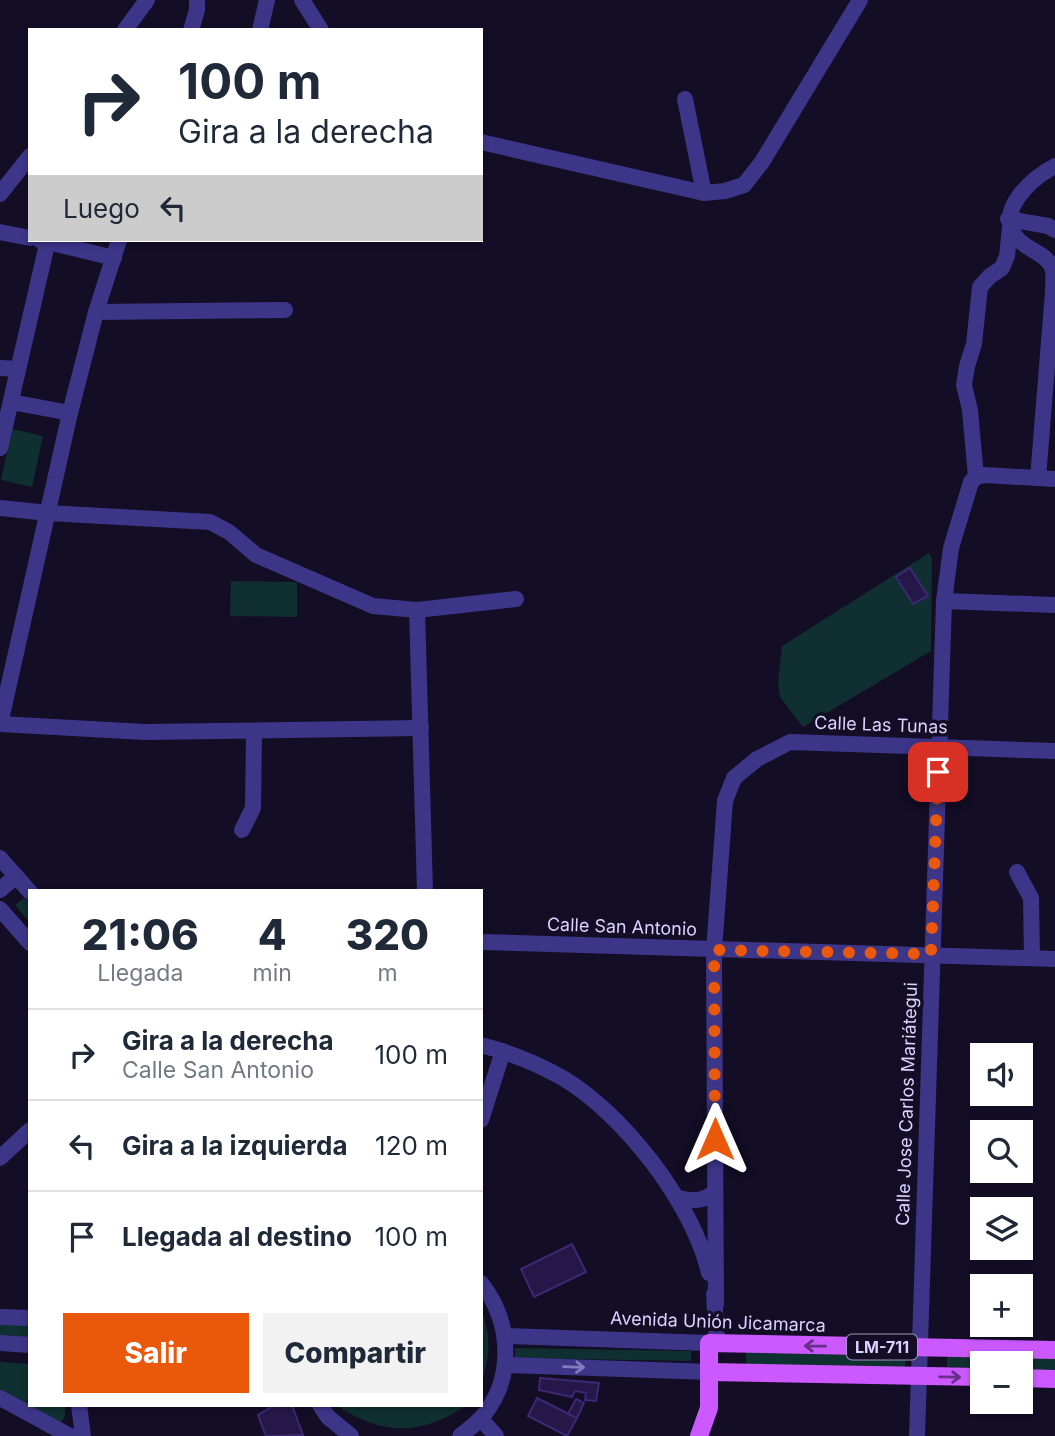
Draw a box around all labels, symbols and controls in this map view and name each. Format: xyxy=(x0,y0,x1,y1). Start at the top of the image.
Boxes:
text: 100 m xyxy=(178,52,322,111)
icon: right xyxy=(63,56,154,147)
text: Gira a la derecha xyxy=(178,112,434,151)
icon: left xyxy=(154,189,192,227)
text: Luego xyxy=(63,193,140,224)
street label: Calle Las Tunas xyxy=(814,712,948,737)
pin xyxy=(908,742,968,802)
icon: arrive xyxy=(919,753,957,791)
text: 21:06 xyxy=(82,909,199,960)
text: 4 xyxy=(258,909,287,960)
text: 320 xyxy=(346,909,429,960)
street label: Calle San Antonio xyxy=(547,913,697,940)
text: Llegada xyxy=(97,959,183,987)
text: min xyxy=(253,959,292,987)
text: m xyxy=(377,959,398,987)
street label: Calle Jose Carlos Mariátegui xyxy=(892,982,921,1226)
text: Gira a la derecha xyxy=(122,1025,334,1056)
icon: right xyxy=(63,1036,101,1074)
text: 100 m xyxy=(375,1039,448,1070)
map controls xyxy=(970,1043,1033,1414)
button: sound xyxy=(970,1043,1033,1106)
text: Calle San Antonio xyxy=(122,1056,314,1084)
position arrow xyxy=(678,1102,752,1176)
button: search xyxy=(970,1120,1033,1183)
icon: left xyxy=(63,1127,101,1165)
text: Gira a la izquierda xyxy=(122,1130,348,1161)
text: 120 m xyxy=(375,1130,448,1161)
button: layers xyxy=(970,1197,1033,1260)
icon: arrive xyxy=(63,1218,101,1256)
text: Llegada al destino xyxy=(122,1221,352,1252)
text: 100 m xyxy=(375,1221,448,1252)
button: + xyxy=(970,1274,1033,1337)
street label: Avenida Unión Jicamarca xyxy=(610,1307,826,1336)
button: Salir xyxy=(63,1313,249,1393)
button: Compartir xyxy=(263,1313,448,1393)
road number: LM-711 xyxy=(847,1334,917,1359)
one-way arrow xyxy=(804,1339,827,1353)
button: − xyxy=(970,1351,1033,1414)
one-way arrow xyxy=(562,1360,585,1374)
one-way arrow xyxy=(938,1370,961,1383)

